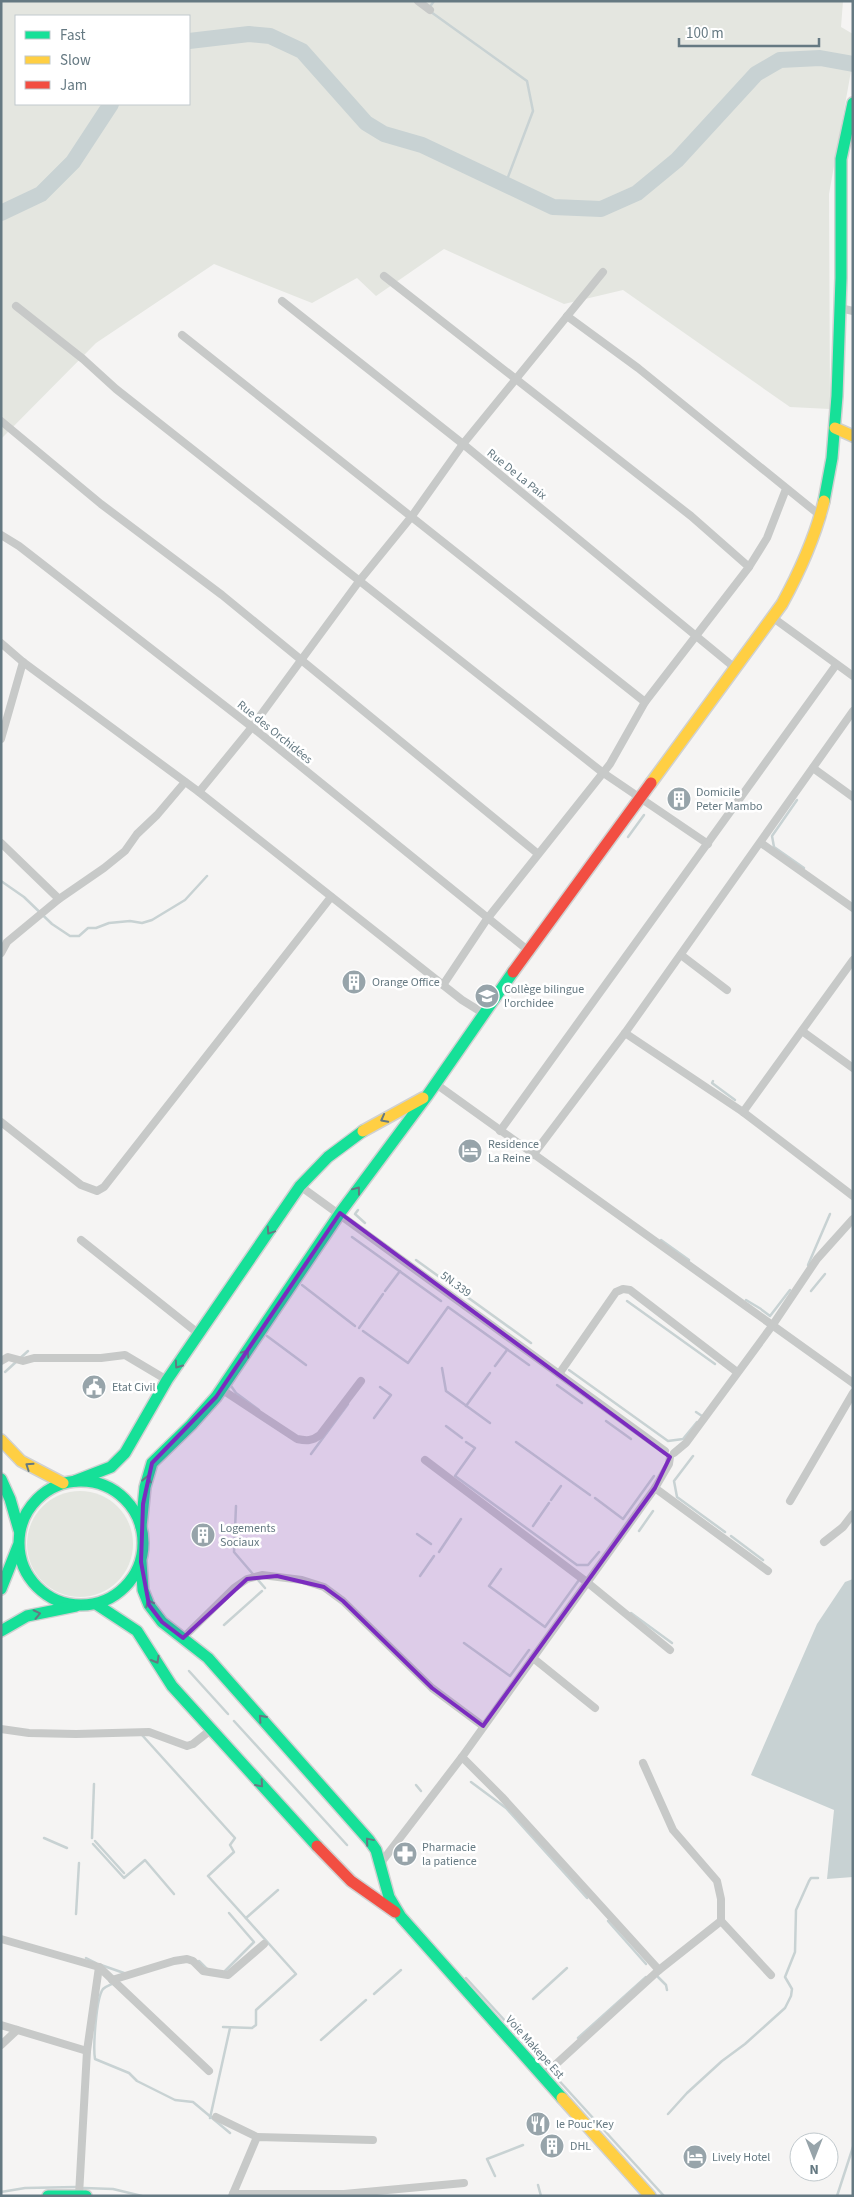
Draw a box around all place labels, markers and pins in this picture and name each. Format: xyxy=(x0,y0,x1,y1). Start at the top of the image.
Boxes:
place label: Domicile Peter Mambo xyxy=(696,784,763,815)
building icon: Domicile Peter Mambo xyxy=(666,786,692,812)
building icon: Orange Office xyxy=(341,969,367,995)
place label: Orange Office xyxy=(372,974,440,991)
place label: Collège bilingue l'orchidee xyxy=(504,981,584,1012)
school or university icon: Collège bilingue l'orchidee xyxy=(474,983,500,1009)
place label: Residence La Reine xyxy=(488,1136,539,1167)
hotel icon: Residence La Reine xyxy=(457,1138,483,1164)
public building icon: Etat Civil xyxy=(81,1374,107,1400)
place label: Etat Civil xyxy=(112,1379,156,1396)
place label: Logements Sociaux xyxy=(220,1520,275,1551)
building icon: Logements Sociaux xyxy=(190,1522,216,1548)
place label: Pharmacie la patience xyxy=(422,1839,477,1870)
pharmacy icon: Pharmacie la patience xyxy=(392,1841,418,1867)
restaurant icon: le Pouc'Key xyxy=(525,2111,551,2137)
place label: le Pouc'Key xyxy=(556,2116,614,2133)
building icon: DHL xyxy=(539,2133,565,2159)
place label: DHL xyxy=(570,2138,591,2155)
hotel icon: Lively Hotel xyxy=(682,2144,708,2170)
place label: Lively Hotel xyxy=(712,2149,770,2166)

